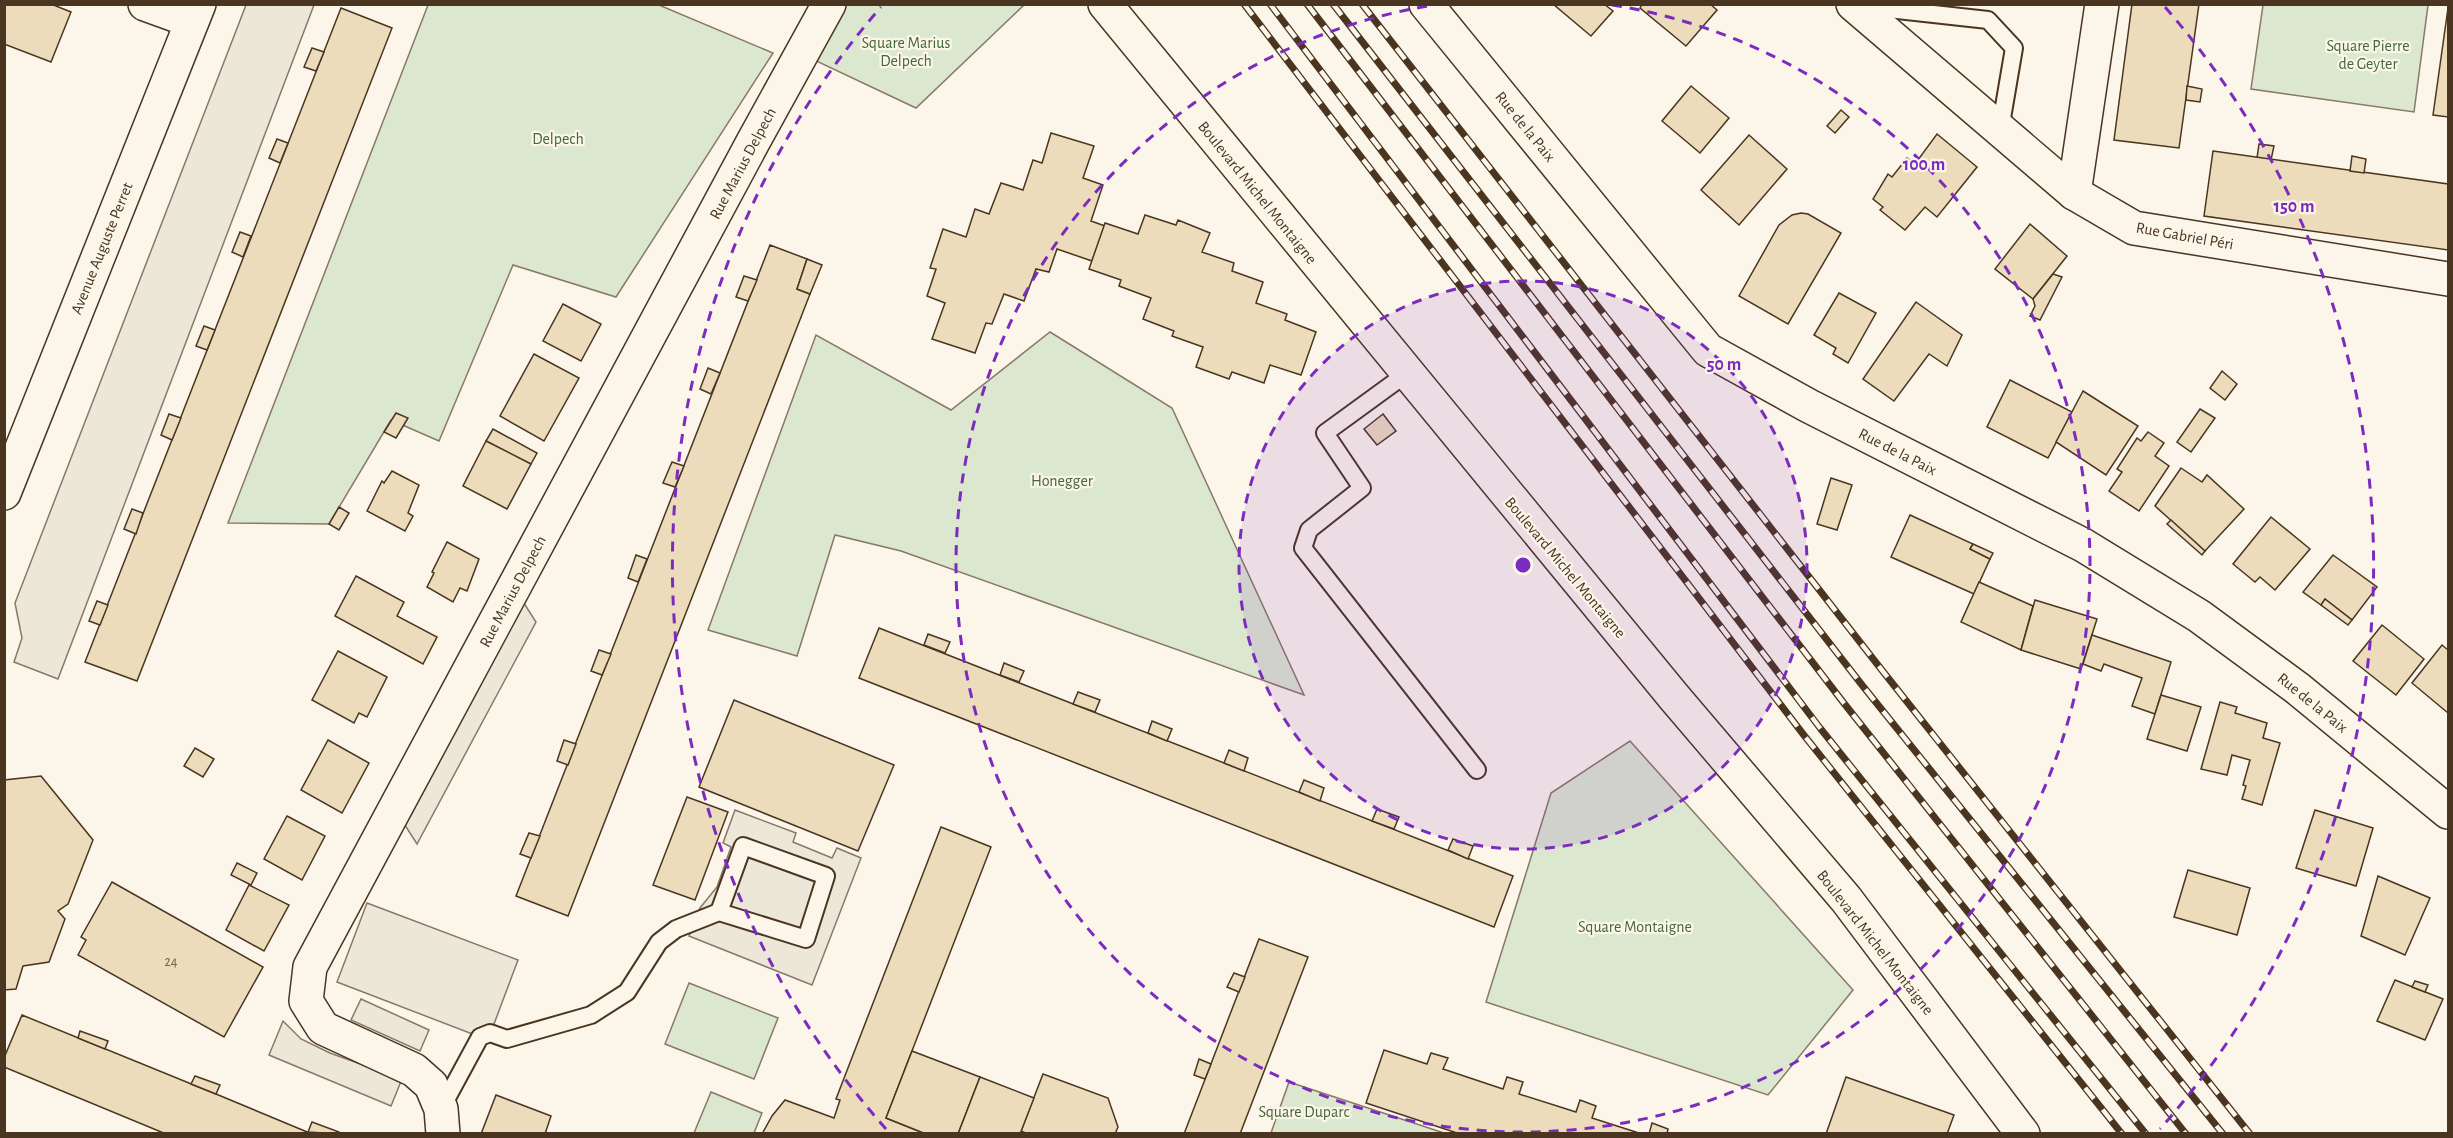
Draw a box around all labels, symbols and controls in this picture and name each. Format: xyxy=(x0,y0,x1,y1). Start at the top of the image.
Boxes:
park label: Square Marius Delpech xyxy=(862,35,950,69)
park label: Square Pierre de Geyter xyxy=(2326,38,2410,73)
street label: Rue de la Paix xyxy=(1492,89,1558,165)
street label: Rue Marius Delpech xyxy=(707,105,779,222)
street label: Boulevard Michel Montaigne xyxy=(1195,118,1320,267)
park label: Delpech xyxy=(532,131,584,147)
text: 100 m xyxy=(1903,156,1945,174)
street label: Avenue Auguste Perret xyxy=(68,180,136,317)
text: 150 m xyxy=(2274,198,2314,216)
street label: Rue Gabriel Péri xyxy=(2135,220,2235,252)
text: 50 m xyxy=(1707,356,1741,374)
street label: Rue de la Paix xyxy=(1856,425,1939,478)
park label: Honegger xyxy=(1031,473,1094,489)
street label: Boulevard Michel Montaigne xyxy=(1502,494,1629,641)
street label: Rue Marius Delpech xyxy=(477,533,549,650)
centre of rings xyxy=(1513,555,1533,575)
street label: Rue de la Paix xyxy=(2274,670,2351,736)
street label: Boulevard Michel Montaigne xyxy=(1814,867,1936,1018)
park label: Square Montaigne xyxy=(1578,919,1692,935)
house number: 24 xyxy=(164,955,178,969)
park label: Square Duparc xyxy=(1258,1104,1350,1120)

